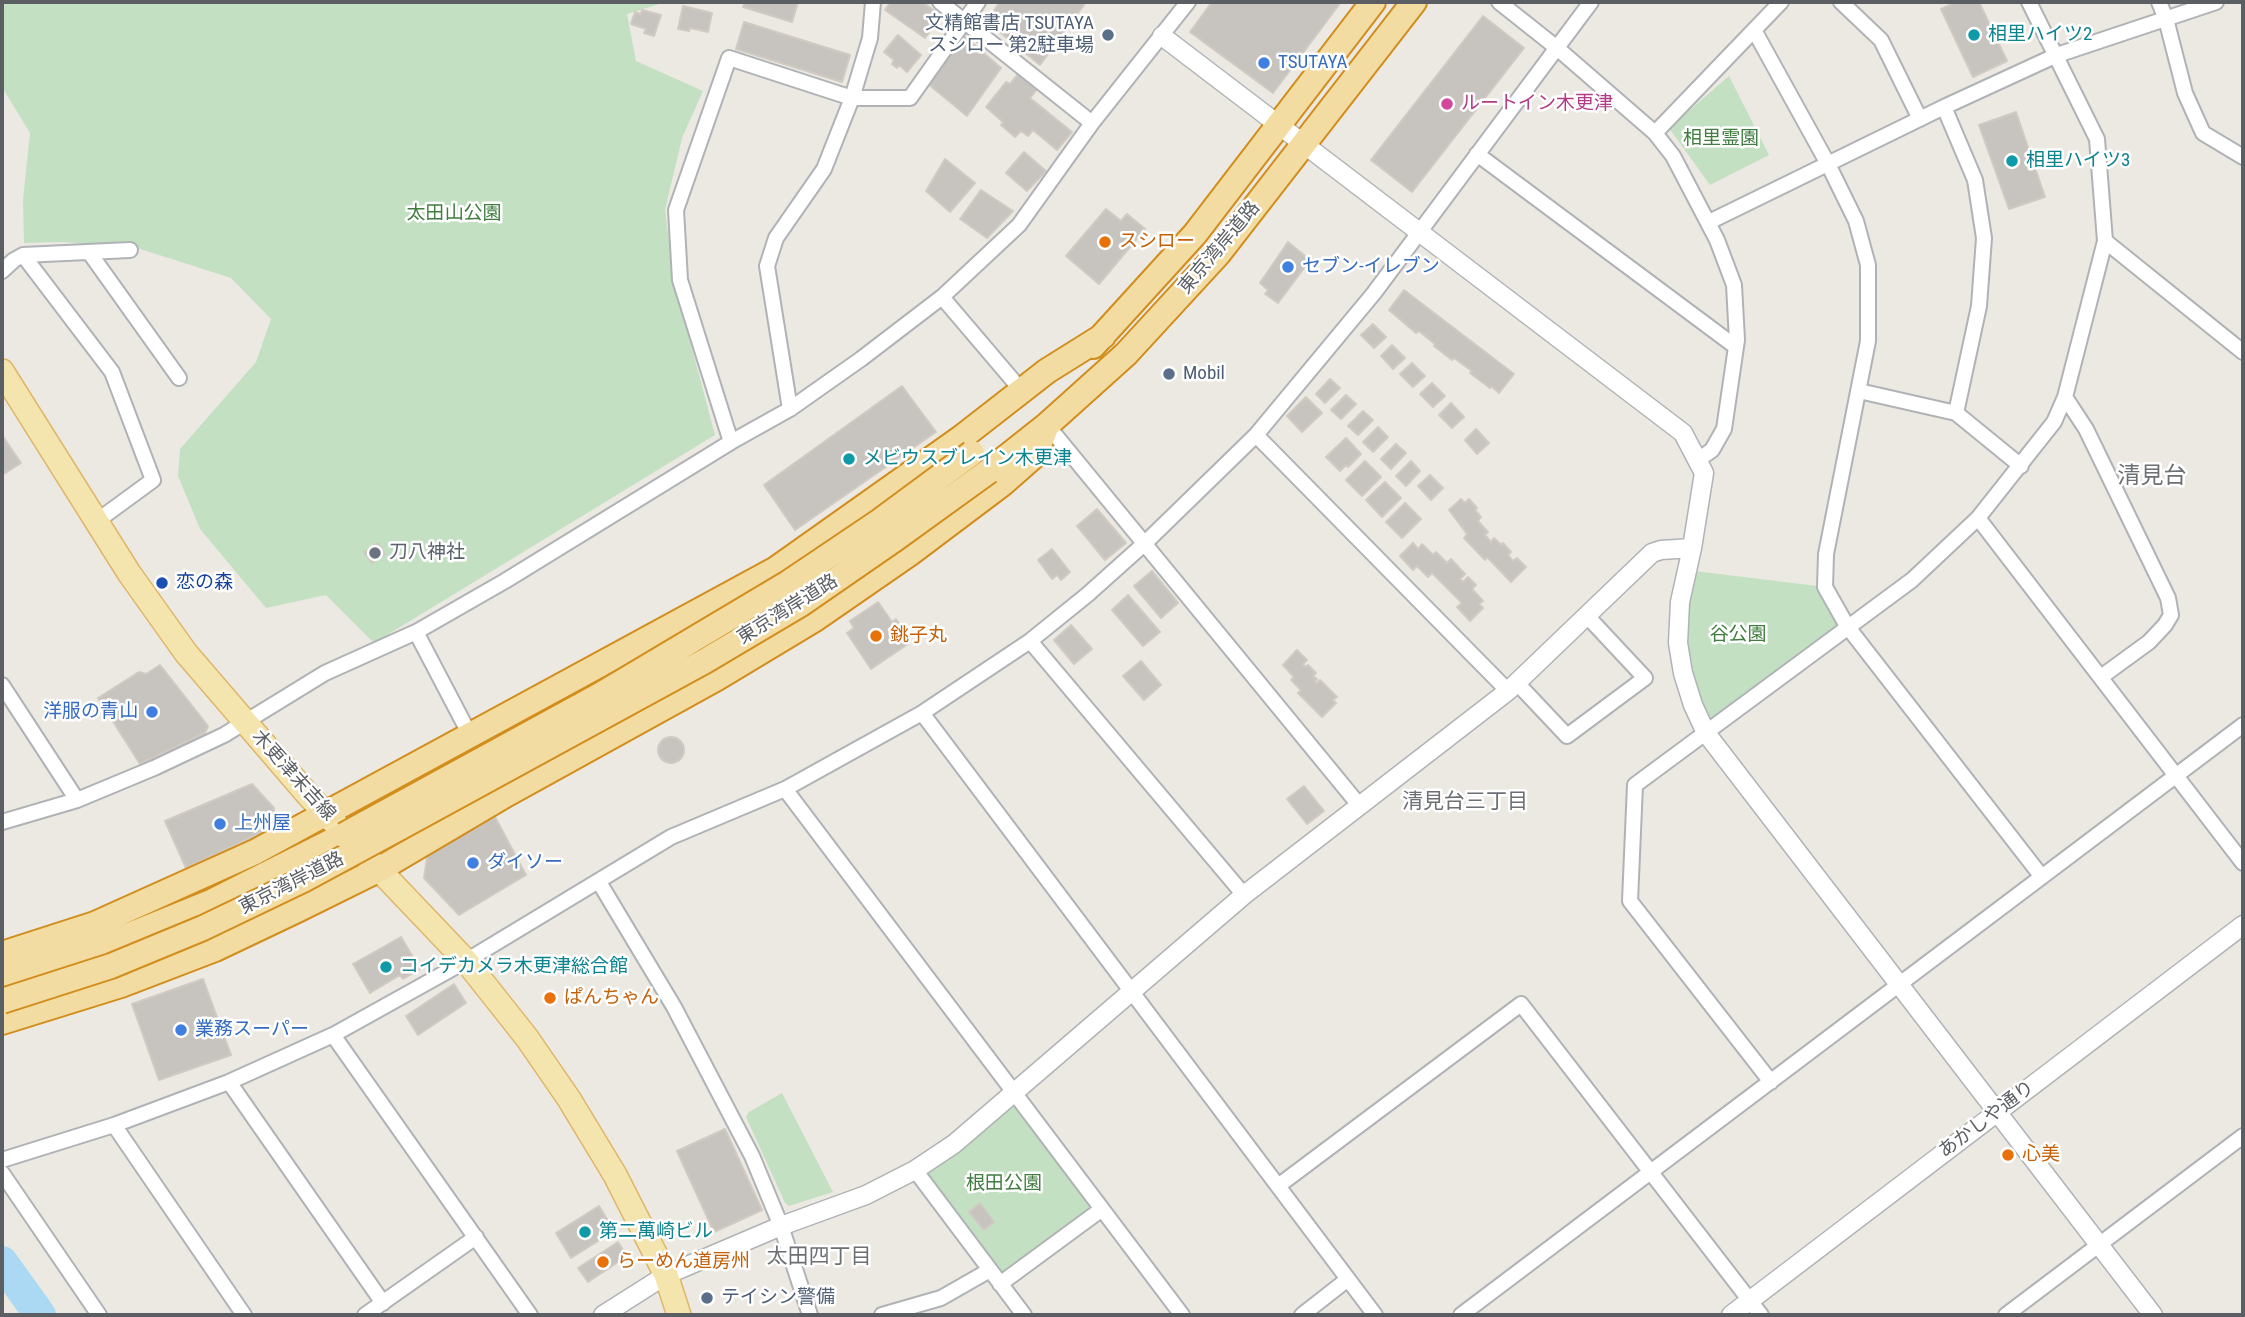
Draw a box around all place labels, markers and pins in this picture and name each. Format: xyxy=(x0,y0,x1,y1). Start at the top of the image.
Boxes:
place label: 文精館書店 TSUTAYA スシロー 第2駐車場 xyxy=(925,13,1094,57)
place label: 相里ハイツ2 xyxy=(1988,24,2092,46)
marker: 文精館書店 TSUTAYA スシロー 第2駐車場 xyxy=(1100,27,1116,43)
marker: 相里ハイツ2 xyxy=(1966,27,1982,43)
place label: TSUTAYA xyxy=(1278,52,1348,74)
marker: TSUTAYA xyxy=(1256,55,1272,71)
place label: ルートイン木更津 xyxy=(1461,93,1613,115)
marker: ルートイン木更津 xyxy=(1439,96,1455,112)
place label: 相里ハイツ3 xyxy=(2026,150,2130,172)
marker: 相里ハイツ3 xyxy=(2004,153,2020,169)
place label: スシロー xyxy=(1119,231,1195,253)
marker: スシロー xyxy=(1097,234,1113,250)
place label: セブン-イレブン xyxy=(1302,256,1440,278)
marker: セブン-イレブン xyxy=(1280,259,1296,275)
place label: Mobil xyxy=(1183,363,1225,385)
marker: Mobil xyxy=(1161,366,1177,382)
place label: メビウスブレイン木更津 xyxy=(863,448,1072,470)
marker: メビウスブレイン木更津 xyxy=(841,451,857,467)
place label: 刀八神社 xyxy=(389,542,465,564)
marker: 刀八神社 xyxy=(367,545,383,561)
place label: 恋の森 xyxy=(176,572,233,594)
marker: 恋の森 xyxy=(154,575,170,591)
place label: 銚子丸 xyxy=(890,625,947,647)
marker: 銚子丸 xyxy=(868,628,884,644)
place label: 洋服の青山 xyxy=(43,701,138,723)
marker: 洋服の青山 xyxy=(144,704,160,720)
place label: 上州屋 xyxy=(234,813,291,835)
marker: 上州屋 xyxy=(212,816,228,832)
place label: ダイソー xyxy=(487,852,563,874)
marker: ダイソー xyxy=(465,855,481,871)
place label: コイデカメラ木更津総合館 xyxy=(400,956,628,978)
marker: コイデカメラ木更津総合館 xyxy=(378,959,394,975)
place label: ぱんちゃん xyxy=(564,987,659,1009)
marker: ぱんちゃん xyxy=(542,990,558,1006)
place label: 業務スーパー xyxy=(195,1019,309,1041)
marker: 業務スーパー xyxy=(173,1022,189,1038)
place label: 心美 xyxy=(2022,1144,2060,1166)
marker: 心美 xyxy=(2000,1147,2016,1163)
place label: 第二萬崎ビル xyxy=(599,1221,713,1243)
marker: 第二萬崎ビル xyxy=(577,1224,593,1240)
place label: らーめん道房州 xyxy=(617,1251,750,1273)
marker: らーめん道房州 xyxy=(595,1254,611,1270)
place label: テイシン警備 xyxy=(721,1287,835,1309)
marker: テイシン警備 xyxy=(699,1290,715,1306)

